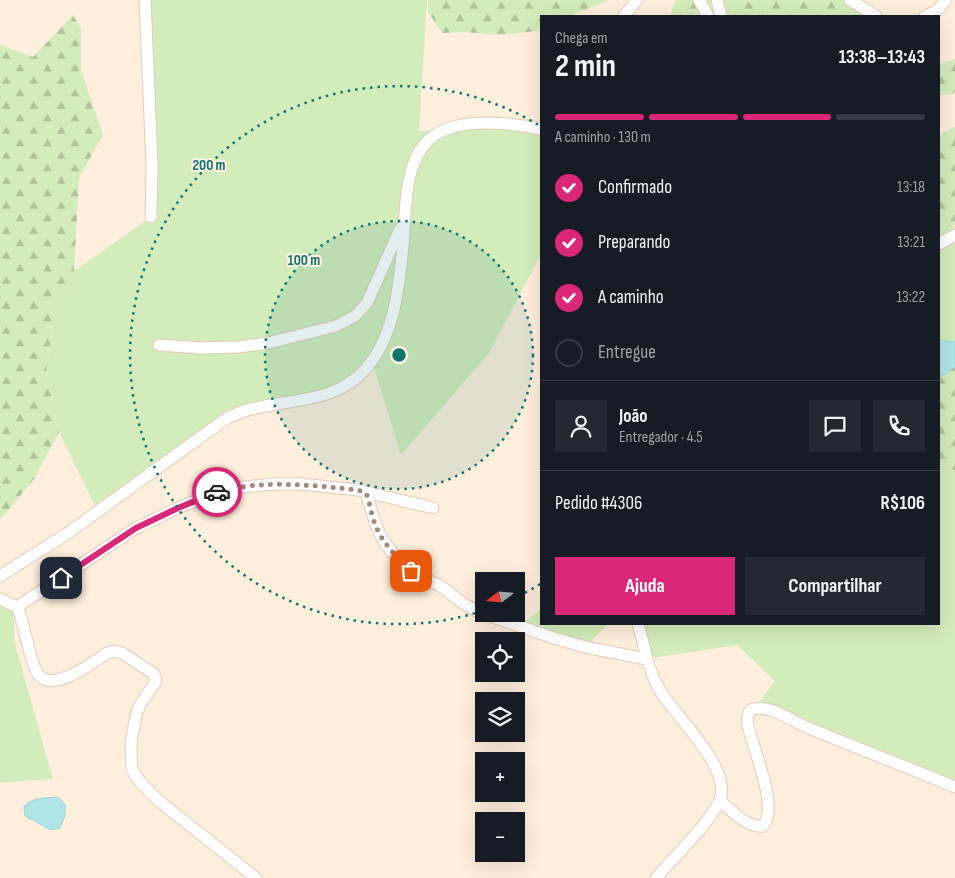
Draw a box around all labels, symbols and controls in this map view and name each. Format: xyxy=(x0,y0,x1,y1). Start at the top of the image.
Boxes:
text: Chega em xyxy=(555,29,608,48)
text: 13:38–13:43 xyxy=(839,46,925,69)
text: 2 min xyxy=(555,47,616,86)
text: A caminho · 130 m xyxy=(555,128,651,147)
text: 200 m xyxy=(192,156,226,175)
icon: check xyxy=(555,174,583,202)
text: Confirmado xyxy=(598,176,672,199)
text: 13:18 xyxy=(897,178,925,197)
icon: check xyxy=(555,229,583,257)
text: Preparando xyxy=(598,231,670,254)
text: 13:21 xyxy=(897,233,925,252)
text: 100 m xyxy=(288,251,320,270)
icon: check xyxy=(555,284,583,312)
text: A caminho xyxy=(598,286,664,309)
text: 13:22 xyxy=(896,288,925,307)
text: Entregue xyxy=(598,341,656,364)
centre of rings xyxy=(390,346,408,364)
button: person xyxy=(555,400,607,452)
button: chat xyxy=(809,400,861,452)
button: phone xyxy=(873,400,925,452)
text: João xyxy=(619,405,648,428)
text: Entregador · 4.5 xyxy=(619,428,703,447)
courier xyxy=(192,467,242,517)
icon: car xyxy=(203,478,231,506)
text: Pedido #4306 xyxy=(555,492,642,515)
text: R$106 xyxy=(881,492,925,515)
pin xyxy=(390,550,432,592)
pin xyxy=(40,557,82,599)
icon: bag xyxy=(397,557,425,585)
button: Ajuda xyxy=(555,557,735,615)
button: Compartilhar xyxy=(745,557,925,615)
icon: home xyxy=(47,564,75,592)
north arrow xyxy=(475,572,525,622)
map controls xyxy=(475,572,525,862)
button: locate xyxy=(475,632,525,682)
button: layers xyxy=(475,692,525,742)
button: + xyxy=(475,752,525,802)
button: − xyxy=(475,812,525,862)

